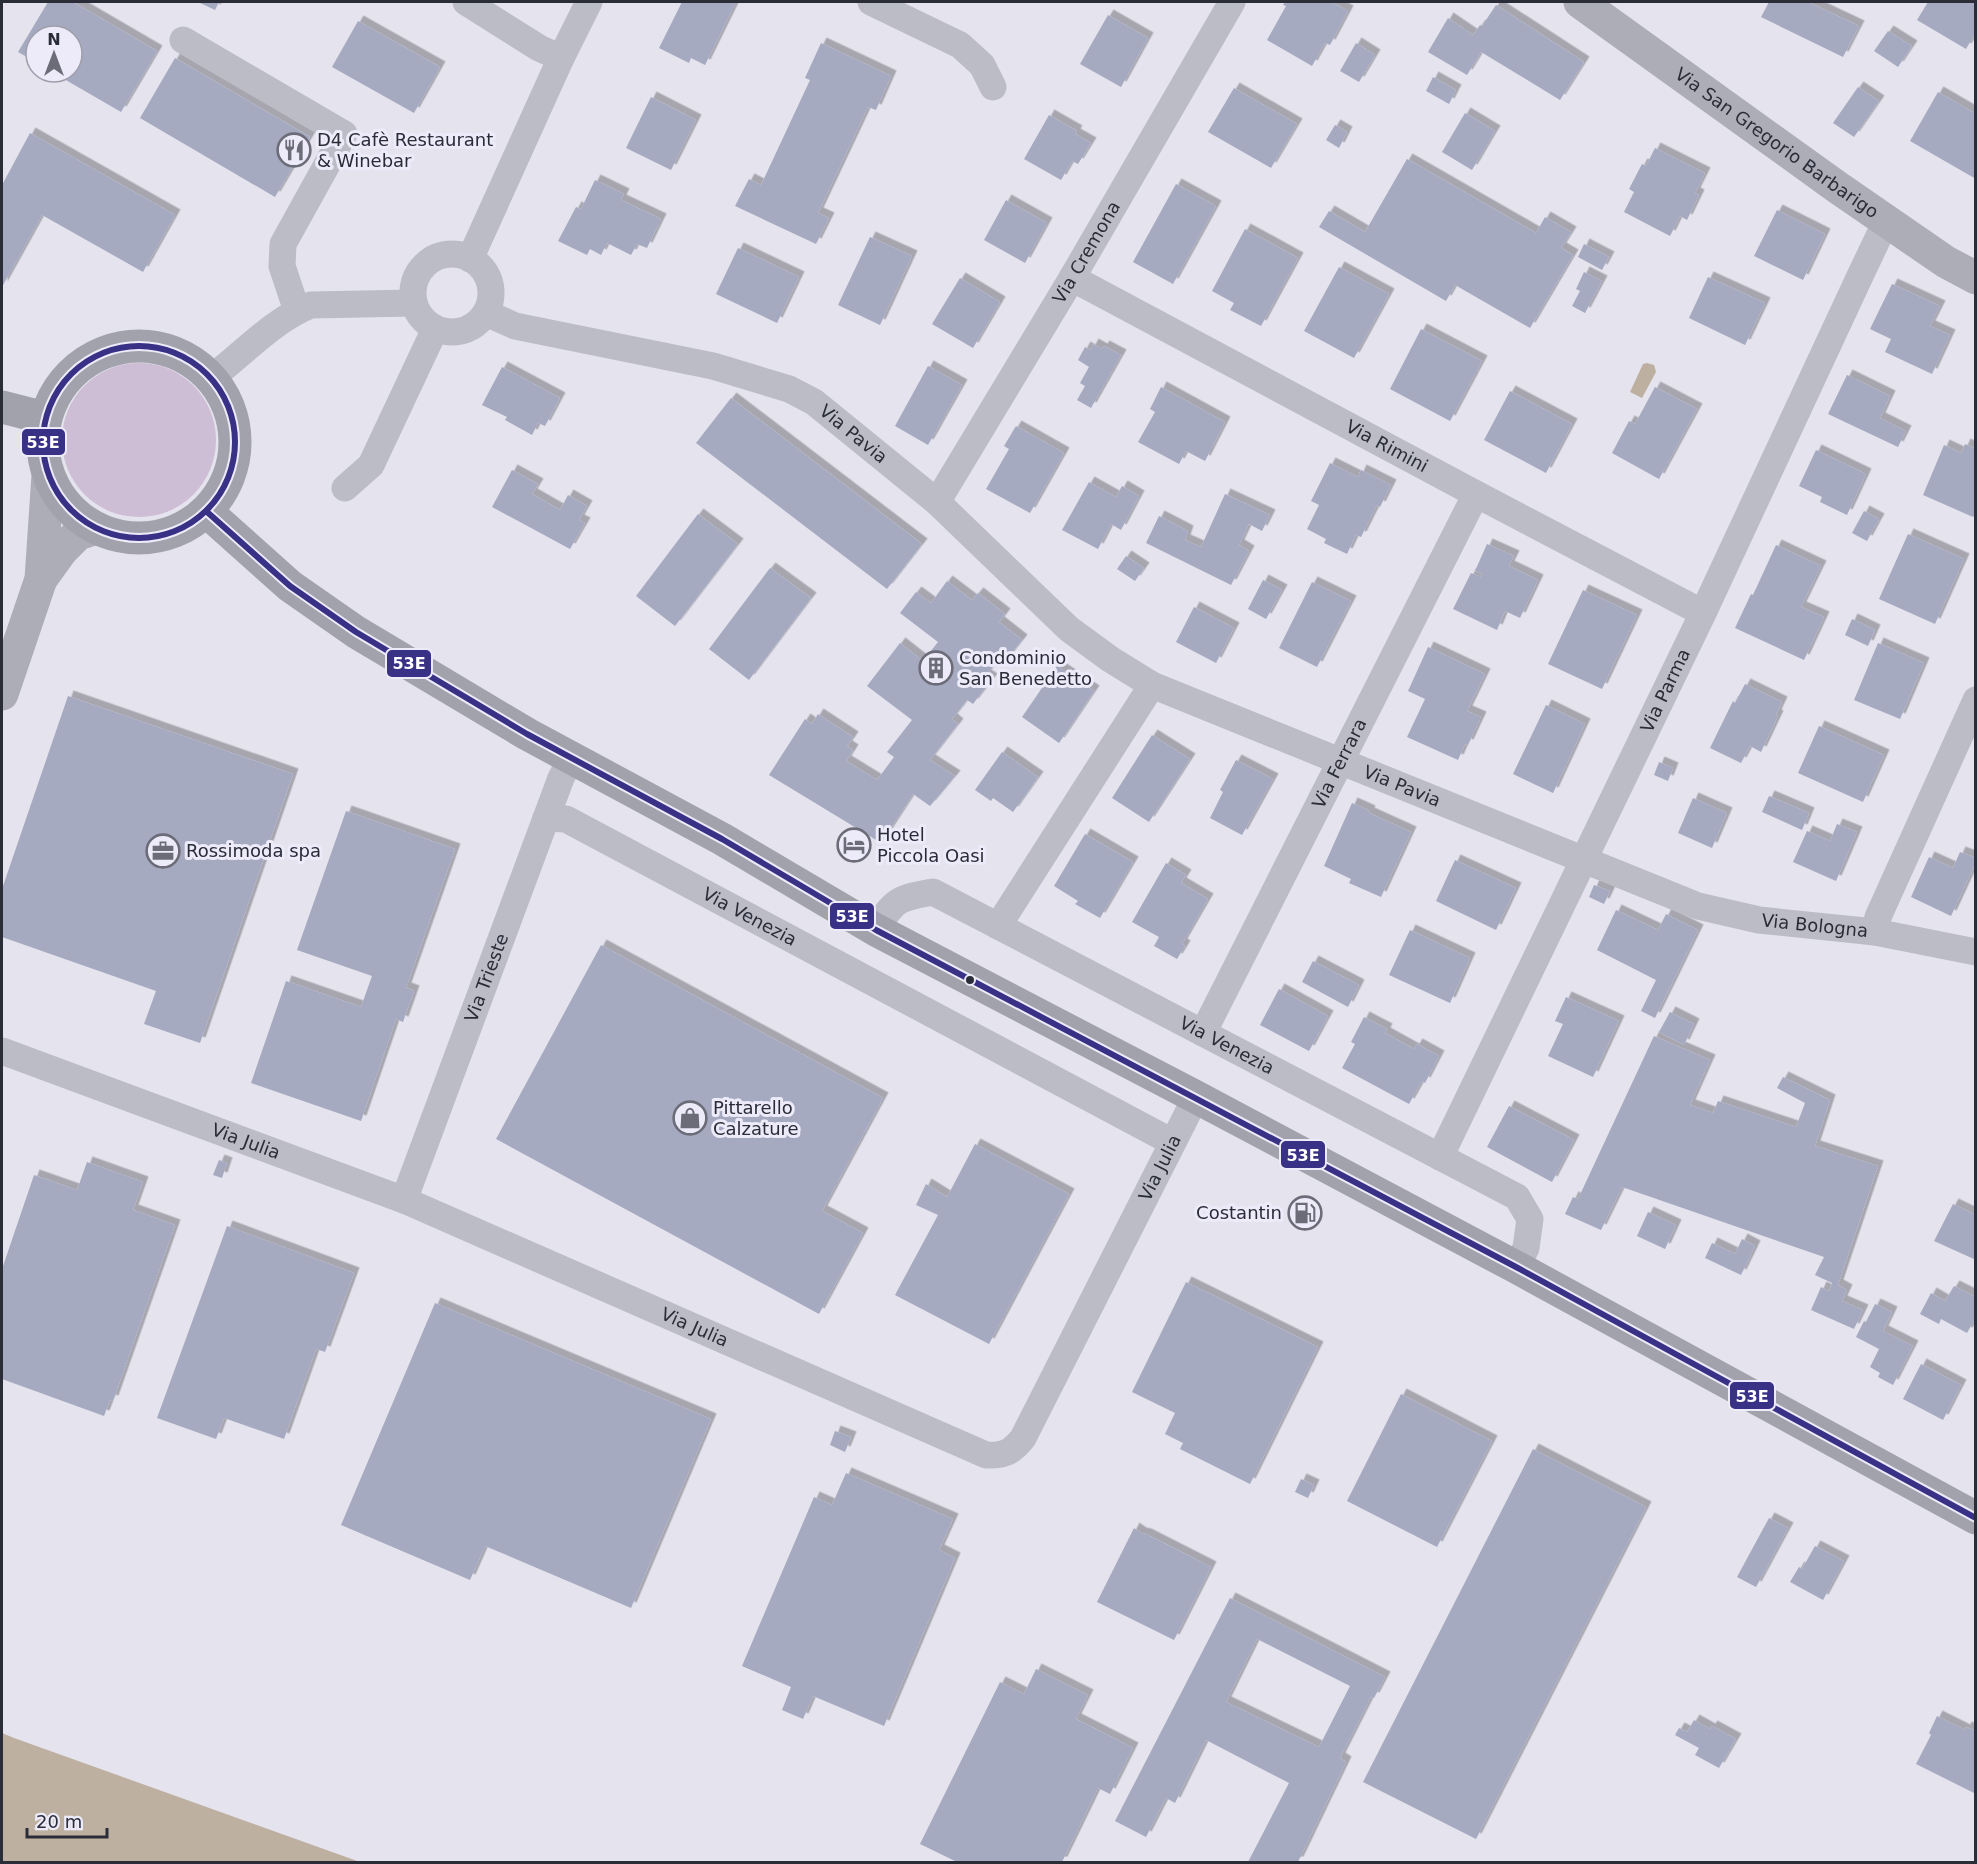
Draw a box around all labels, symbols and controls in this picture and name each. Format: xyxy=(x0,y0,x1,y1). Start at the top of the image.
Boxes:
north arrow xyxy=(24,24,84,84)
text: N xyxy=(47,30,61,49)
street label: Via San Gregorio Barbarigo xyxy=(1671,63,1883,222)
place label: D4 Cafè Restaurant & Winebar xyxy=(317,129,493,171)
restaurant icon: D4 Cafè Restaurant & Winebar xyxy=(276,132,312,168)
street label: Via Cremona xyxy=(1048,197,1124,307)
street label: Via Pavia xyxy=(815,400,892,467)
street label: Via Rimini xyxy=(1342,415,1432,476)
line badge: 53E xyxy=(21,428,66,456)
text: 53E xyxy=(26,433,60,452)
street label: Via Parma xyxy=(1636,645,1694,736)
place label: Condominio San Benedetto xyxy=(959,647,1092,689)
line badge: 53E xyxy=(386,649,432,678)
building icon: Condominio San Benedetto xyxy=(918,650,954,686)
text: 53E xyxy=(392,654,426,673)
street label: Via Ferrara xyxy=(1307,715,1371,812)
street label: Via Pavia xyxy=(1361,761,1444,811)
place label: Hotel Piccola Oasi xyxy=(877,824,985,866)
hotel icon: Hotel Piccola Oasi xyxy=(836,827,872,863)
office icon: Rossimoda spa xyxy=(145,833,181,869)
place label: Rossimoda spa xyxy=(186,840,321,861)
street label: Via Venezia xyxy=(699,883,800,950)
line badge: 53E xyxy=(829,902,875,930)
text: 53E xyxy=(835,907,869,926)
street label: Via Bologna xyxy=(1761,909,1869,941)
street label: Via Trieste xyxy=(460,930,512,1025)
unlabelled marker xyxy=(964,974,976,986)
street label: Via Venezia xyxy=(1176,1012,1278,1078)
place label: Pittarello Calzature xyxy=(713,1097,799,1139)
shop icon: Pittarello Calzature xyxy=(672,1100,708,1136)
street label: Via Julia xyxy=(209,1119,283,1163)
street label: Via Julia xyxy=(1134,1131,1185,1204)
line badge: 53E xyxy=(1280,1140,1326,1169)
text: 53E xyxy=(1286,1146,1320,1165)
fuel station icon: Costantin xyxy=(1287,1195,1323,1231)
place label: Costantin xyxy=(1196,1202,1282,1223)
street label: Via Julia xyxy=(658,1303,732,1351)
line badge: 53E xyxy=(1729,1381,1775,1410)
text: 53E xyxy=(1735,1387,1769,1406)
scale bar xyxy=(27,1801,106,1839)
text: 20 m xyxy=(36,1811,82,1832)

